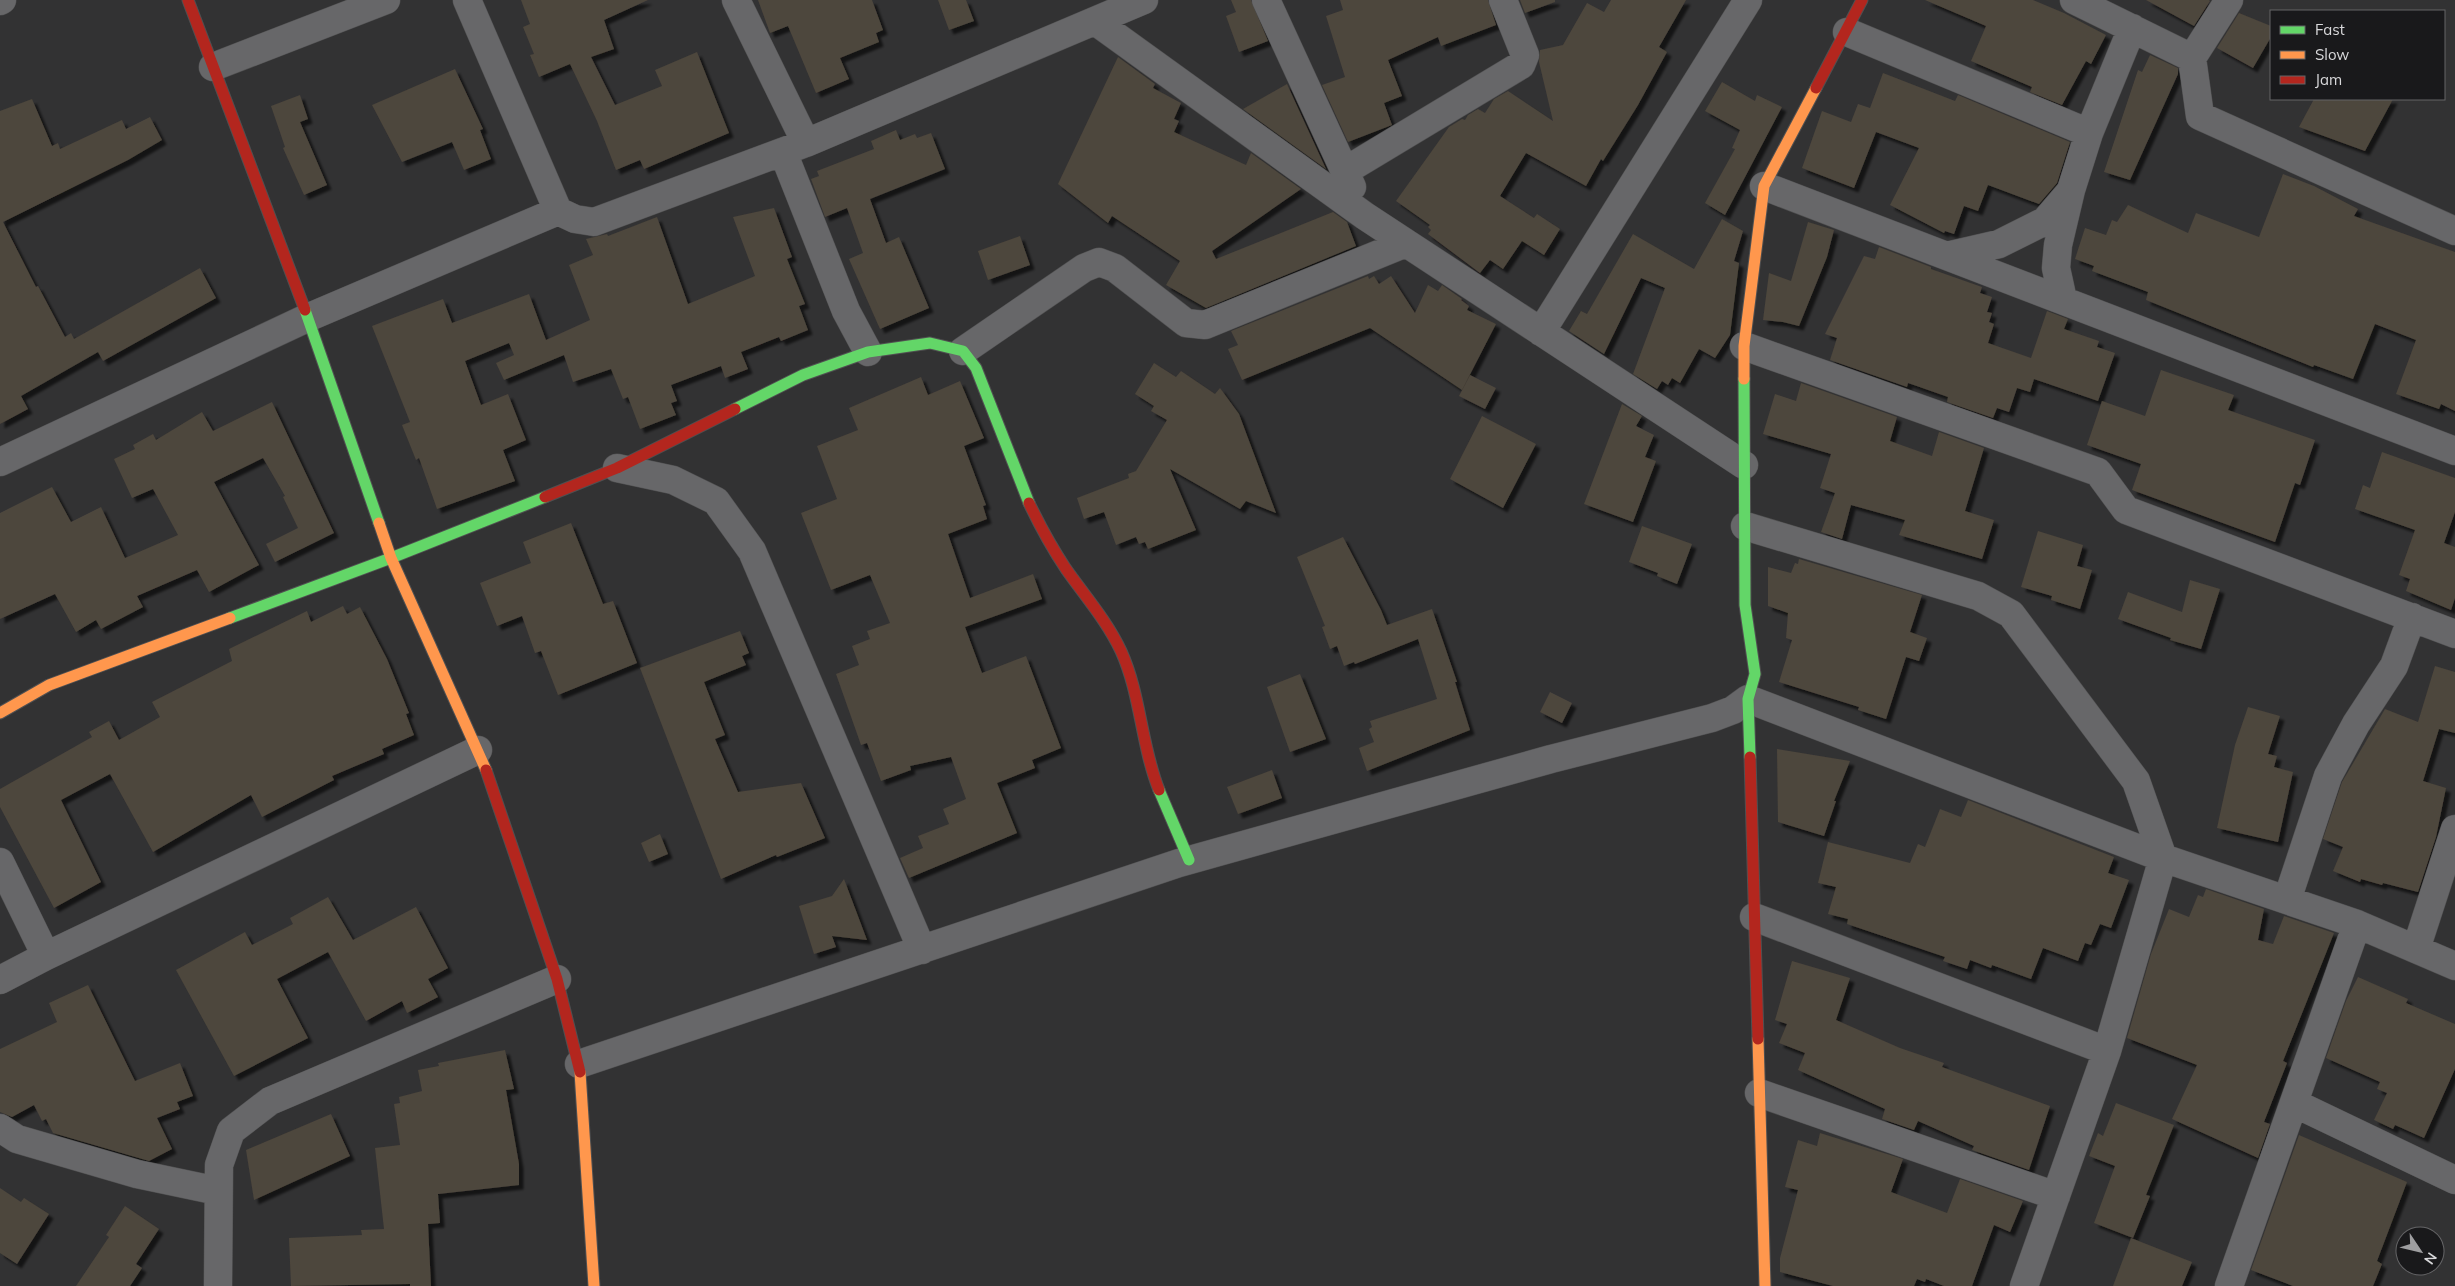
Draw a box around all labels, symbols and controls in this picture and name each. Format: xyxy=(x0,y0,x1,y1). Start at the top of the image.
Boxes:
legend xyxy=(2270,10,2445,100)
text: Fast xyxy=(2315,20,2345,39)
text: Slow xyxy=(2315,45,2349,64)
text: Jam xyxy=(2315,70,2342,89)
north arrow xyxy=(2395,1226,2445,1276)
text: N xyxy=(2420,1249,2441,1268)

